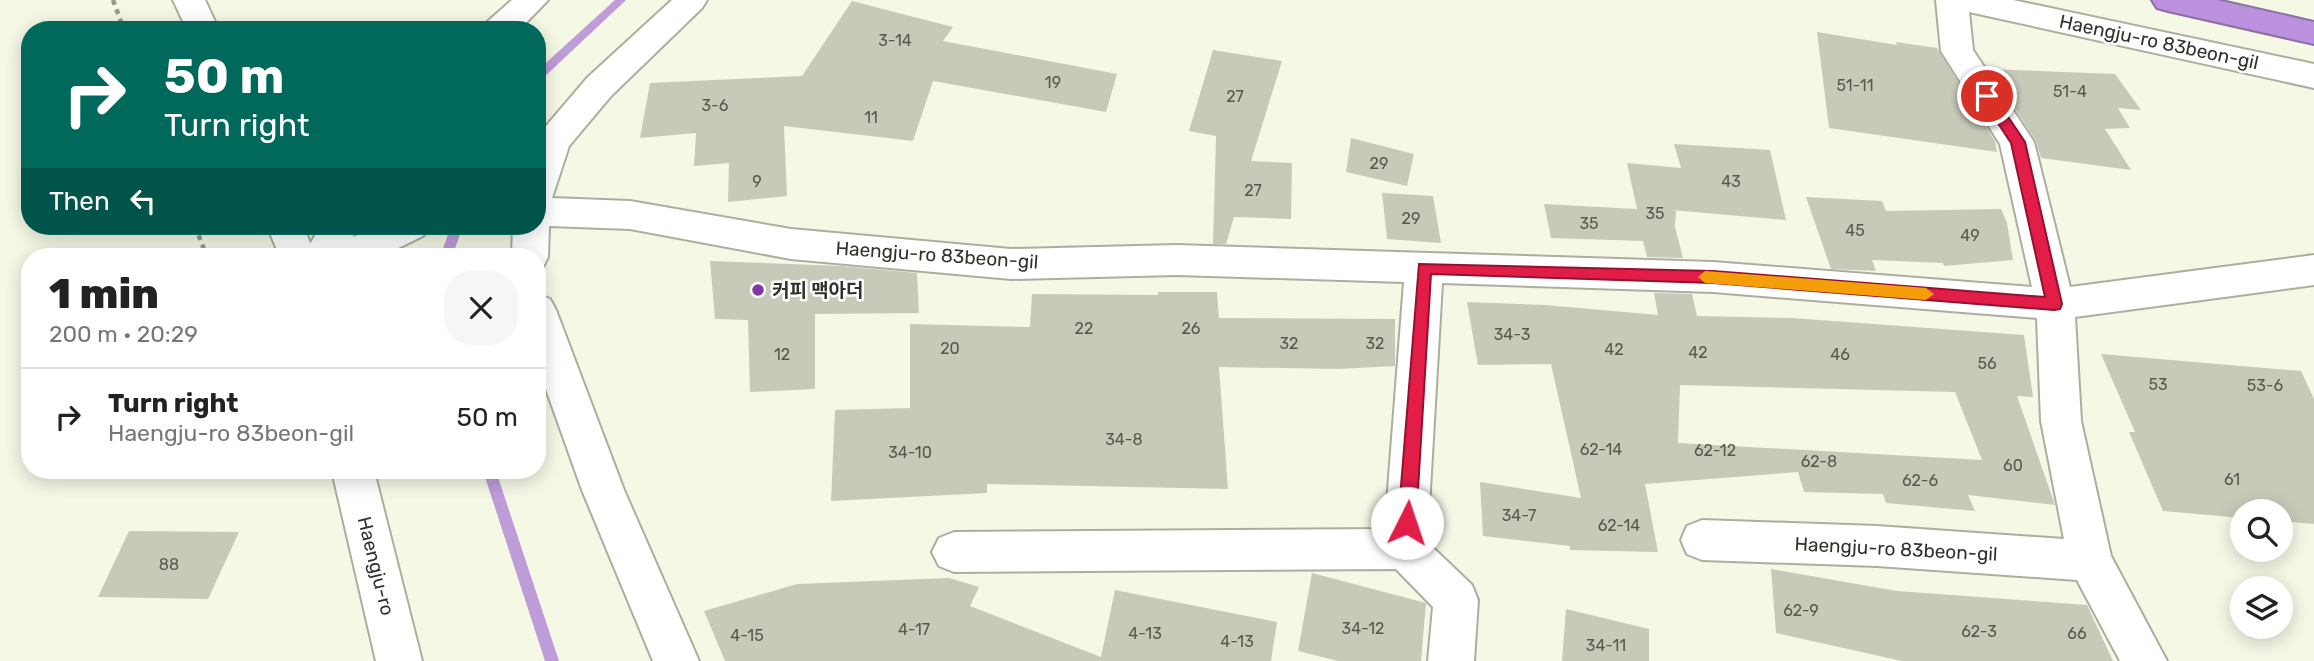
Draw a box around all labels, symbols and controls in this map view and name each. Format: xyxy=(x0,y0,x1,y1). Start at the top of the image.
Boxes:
street label: Haengju-ro 83beon-gil xyxy=(2057,10,2261,74)
house number: 3-14 xyxy=(878,31,912,50)
text: 50 m xyxy=(164,47,284,105)
icon: right xyxy=(49,49,140,140)
pin xyxy=(1957,66,2017,126)
house number: 19 xyxy=(1045,73,1061,92)
house number: 51-11 xyxy=(1837,76,1873,95)
icon: arrive xyxy=(1968,77,2006,115)
house number: 51-4 xyxy=(2053,82,2087,101)
house number: 27 xyxy=(1226,87,1244,106)
house number: 3-6 xyxy=(701,96,729,115)
text: Turn right xyxy=(164,106,309,144)
house number: 11 xyxy=(864,108,878,127)
house number: 29 xyxy=(1370,154,1388,173)
house number: 9 xyxy=(752,172,762,191)
house number: 43 xyxy=(1721,172,1741,191)
house number: 27 xyxy=(1244,181,1262,200)
icon: left xyxy=(124,182,162,220)
text: Then xyxy=(49,186,110,217)
house number: 35 xyxy=(1645,204,1665,223)
house number: 29 xyxy=(1402,209,1420,228)
house number: 35 xyxy=(1579,214,1599,233)
house number: 45 xyxy=(1845,221,1865,240)
house number: 49 xyxy=(1960,226,1980,245)
street label: Haengju-ro 83beon-gil xyxy=(835,236,1039,274)
text: 1 min xyxy=(49,269,159,319)
button: close xyxy=(444,271,518,345)
place label: 커피 맥아더 xyxy=(772,279,863,302)
marker: 커피 맥아더 xyxy=(750,282,766,298)
house number: 22 xyxy=(1075,319,1093,338)
house number: 26 xyxy=(1181,319,1201,338)
text: 200 m · 20:29 xyxy=(49,320,198,348)
house number: 34-3 xyxy=(1494,325,1530,344)
house number: 32 xyxy=(1279,334,1299,353)
house number: 32 xyxy=(1365,334,1385,353)
house number: 20 xyxy=(940,339,960,358)
house number: 42 xyxy=(1604,340,1624,359)
house number: 42 xyxy=(1688,343,1708,362)
house number: 12 xyxy=(774,345,790,364)
house number: 46 xyxy=(1830,345,1850,364)
house number: 56 xyxy=(1977,354,1997,373)
house number: 53 xyxy=(2148,375,2168,394)
house number: 53-6 xyxy=(2247,376,2284,395)
text: Turn right xyxy=(108,388,238,419)
icon: right xyxy=(49,398,87,436)
text: 50 m xyxy=(457,402,518,433)
text: Haengju-ro 83beon-gil xyxy=(108,419,354,447)
house number: 34-8 xyxy=(1105,430,1143,449)
house number: 62-14 xyxy=(1580,440,1622,459)
house number: 62-12 xyxy=(1694,441,1736,460)
house number: 34-10 xyxy=(888,443,932,462)
house number: 62-8 xyxy=(1801,452,1837,471)
house number: 60 xyxy=(2003,456,2023,475)
house number: 61 xyxy=(2224,470,2240,489)
house number: 62-6 xyxy=(1902,471,1938,490)
position arrow xyxy=(1370,486,1444,560)
map controls xyxy=(2230,499,2293,639)
button: search xyxy=(2230,499,2293,562)
house number: 34-7 xyxy=(1502,506,1536,525)
street label: Haengju-ro xyxy=(353,514,399,618)
house number: 62-14 xyxy=(1598,516,1640,535)
street label: Haengju-ro 83beon-gil xyxy=(1794,532,1998,566)
house number: 88 xyxy=(159,555,179,574)
button: layers xyxy=(2230,576,2293,639)
house number: 62-9 xyxy=(1783,601,1819,620)
house number: 34-12 xyxy=(1342,619,1384,638)
house number: 4-17 xyxy=(898,620,930,639)
house number: 62-3 xyxy=(1961,622,1997,641)
house number: 4-13 xyxy=(1128,624,1162,643)
house number: 66 xyxy=(2067,624,2087,643)
house number: 4-15 xyxy=(730,626,764,645)
house number: 4-13 xyxy=(1220,632,1254,651)
house number: 34-11 xyxy=(1586,636,1626,655)

